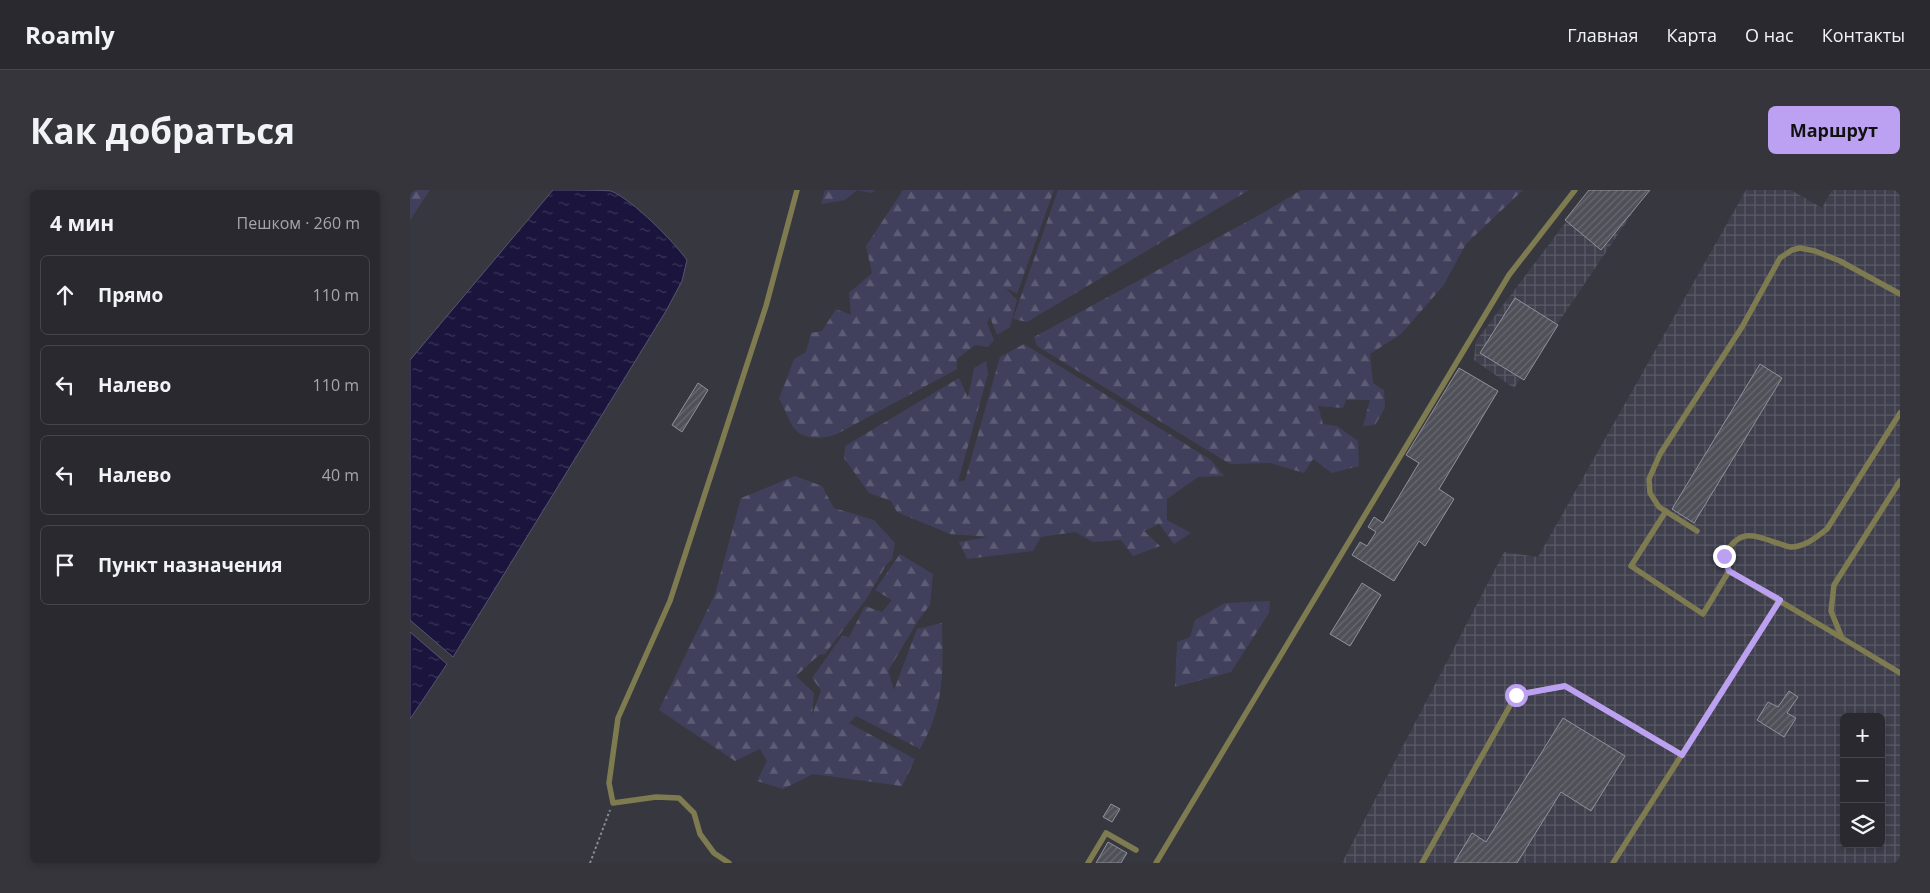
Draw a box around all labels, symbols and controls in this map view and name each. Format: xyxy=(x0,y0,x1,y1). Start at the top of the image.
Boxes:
text: Roamly xyxy=(25,18,115,51)
text: Главная xyxy=(1567,23,1639,47)
text: Карта xyxy=(1667,23,1717,47)
text: О нас xyxy=(1745,23,1794,47)
text: Контакты xyxy=(1822,23,1905,47)
button: Маршрут xyxy=(1768,106,1900,154)
text: Как добраться xyxy=(30,107,295,154)
text: 4 мин xyxy=(50,209,114,237)
text: Пешком · 260 m xyxy=(237,212,360,234)
icon: ahead xyxy=(51,281,79,309)
text: Прямо xyxy=(98,282,163,308)
text: 110 m xyxy=(313,284,359,306)
icon: left xyxy=(51,371,79,399)
text: Налево xyxy=(98,372,171,398)
text: 110 m xyxy=(313,374,359,396)
icon: left xyxy=(51,461,79,489)
text: Налево xyxy=(98,462,171,488)
text: 40 m xyxy=(322,464,359,486)
route end xyxy=(1713,545,1736,568)
icon: arrive xyxy=(51,551,79,579)
text: Пункт назначения xyxy=(98,552,283,578)
route start xyxy=(1505,684,1528,707)
map controls xyxy=(1840,713,1885,848)
button: + xyxy=(1840,713,1885,758)
button: − xyxy=(1840,758,1885,803)
button: layers xyxy=(1840,803,1885,848)

